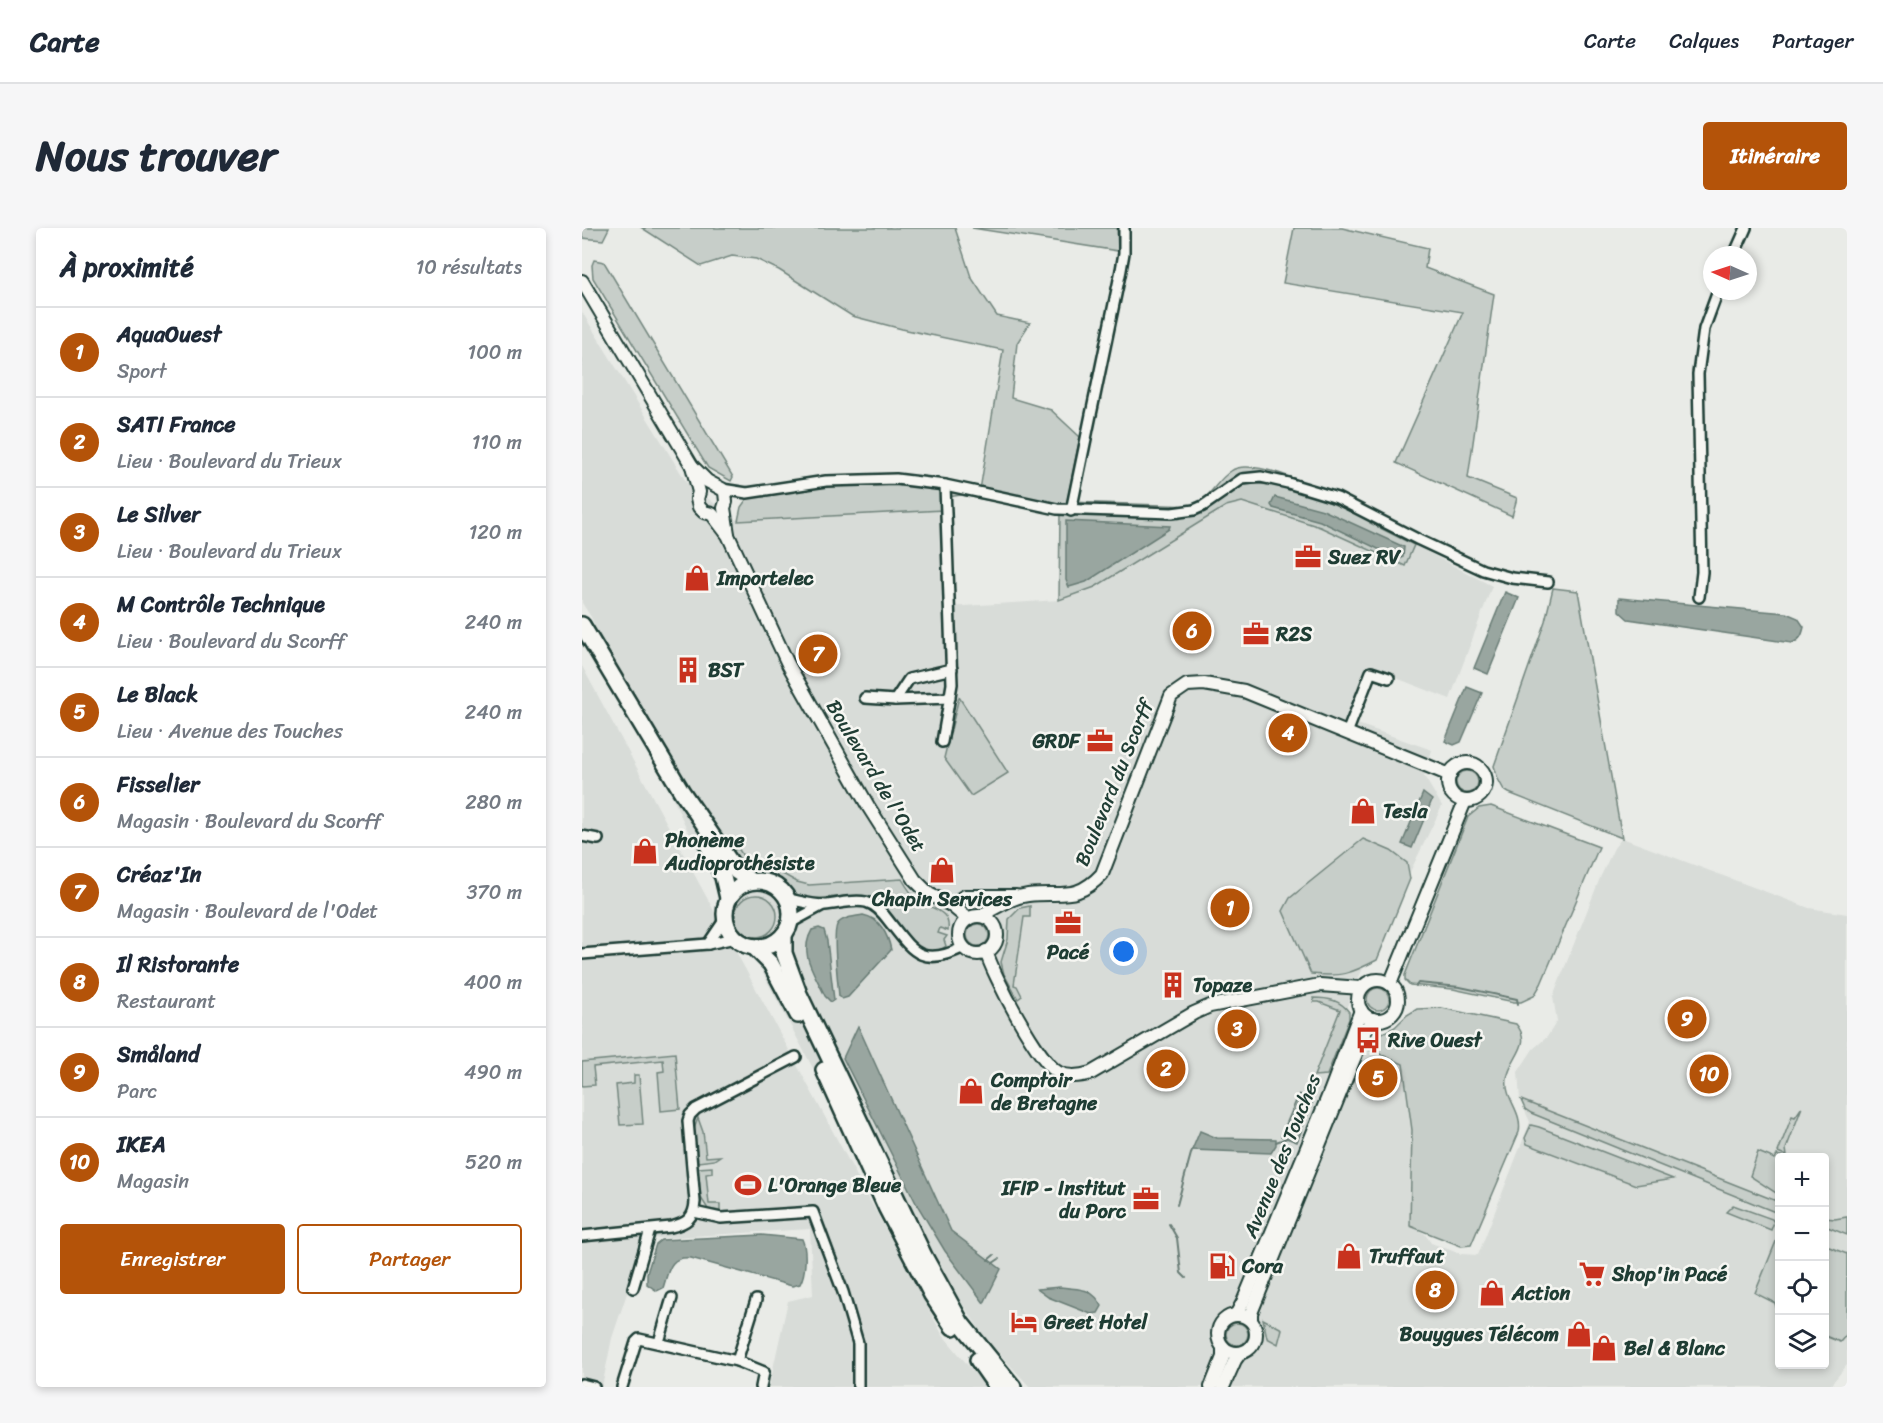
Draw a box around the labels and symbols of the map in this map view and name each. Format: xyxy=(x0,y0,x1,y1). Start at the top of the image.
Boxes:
north arrow xyxy=(1703,246,1757,300)
place label: Suez RV xyxy=(1327,540,1401,575)
office icon: Suez RV xyxy=(1293,542,1323,572)
place label: Importelec xyxy=(716,561,815,596)
shop icon: Importelec xyxy=(682,563,712,593)
pin: 6 xyxy=(1172,608,1212,654)
place label: R2S xyxy=(1275,617,1313,652)
office icon: R2S xyxy=(1241,619,1271,649)
pin: 7 xyxy=(798,632,838,676)
place label: BST xyxy=(708,653,745,688)
building icon: BST xyxy=(673,655,703,685)
street label: Boulevard du Scorff xyxy=(1065,691,1165,872)
street label: Boulevard de l'Odet xyxy=(816,693,936,859)
pin: 4 xyxy=(1268,710,1308,756)
place label: GRDF xyxy=(1032,724,1081,759)
office icon: GRDF xyxy=(1085,726,1115,756)
place label: Tesla xyxy=(1383,794,1429,829)
shop icon: Tesla xyxy=(1348,796,1378,826)
place label: Phonème Audioprothésiste xyxy=(664,823,815,881)
shop icon: Phonème Audioprothésiste xyxy=(630,836,660,866)
shop icon: Chapin Services xyxy=(927,855,957,885)
place label: Chapin Services xyxy=(871,882,1013,917)
pin: 1 xyxy=(1210,886,1250,930)
office icon: Pacé xyxy=(1053,908,1083,938)
place label: Pacé xyxy=(1047,935,1090,970)
your location xyxy=(1109,937,1138,966)
place label: Topaze xyxy=(1193,968,1253,1003)
building icon: Topaze xyxy=(1158,970,1188,1000)
pin: 9 xyxy=(1668,996,1706,1042)
pin: 3 xyxy=(1218,1006,1256,1052)
place label: Rive Ouest xyxy=(1387,1023,1484,1058)
bus stop icon: Rive Ouest xyxy=(1353,1025,1383,1055)
pin: 2 xyxy=(1146,1046,1186,1092)
pin: 10 xyxy=(1690,1052,1728,1096)
pin: 5 xyxy=(1358,1056,1398,1100)
place label: Comptoir de Bretagne xyxy=(990,1063,1098,1121)
street label: Avenue des Touches xyxy=(1233,1068,1331,1244)
shop icon: Comptoir de Bretagne xyxy=(956,1076,986,1106)
place label: L'Orange Bleue xyxy=(768,1168,902,1203)
sports icon: L'Orange Bleue xyxy=(733,1170,763,1200)
place label: IFIP - Institut du Porc xyxy=(1001,1171,1127,1229)
office icon: IFIP - Institut du Porc xyxy=(1131,1184,1161,1214)
place label: Truffaut xyxy=(1369,1239,1445,1274)
shop icon: Truffaut xyxy=(1334,1241,1364,1271)
place label: Cora xyxy=(1241,1249,1284,1284)
fuel station icon: Cora xyxy=(1207,1251,1237,1281)
place label: Shop'in Pacé xyxy=(1611,1257,1728,1292)
supermarket icon: Shop'in Pacé xyxy=(1577,1259,1607,1289)
pin: 8 xyxy=(1416,1268,1454,1312)
place label: Action xyxy=(1511,1276,1571,1311)
shop icon: Action xyxy=(1477,1278,1507,1308)
place label: Greet Hotel xyxy=(1043,1305,1149,1340)
hotel icon: Greet Hotel xyxy=(1009,1307,1039,1337)
place label: Bouygues Télécom xyxy=(1400,1317,1559,1352)
shop icon: Bouygues Télécom xyxy=(1564,1319,1594,1349)
place label: Bel & Blanc xyxy=(1624,1331,1726,1366)
shop icon: Bel & Blanc xyxy=(1589,1333,1619,1363)

